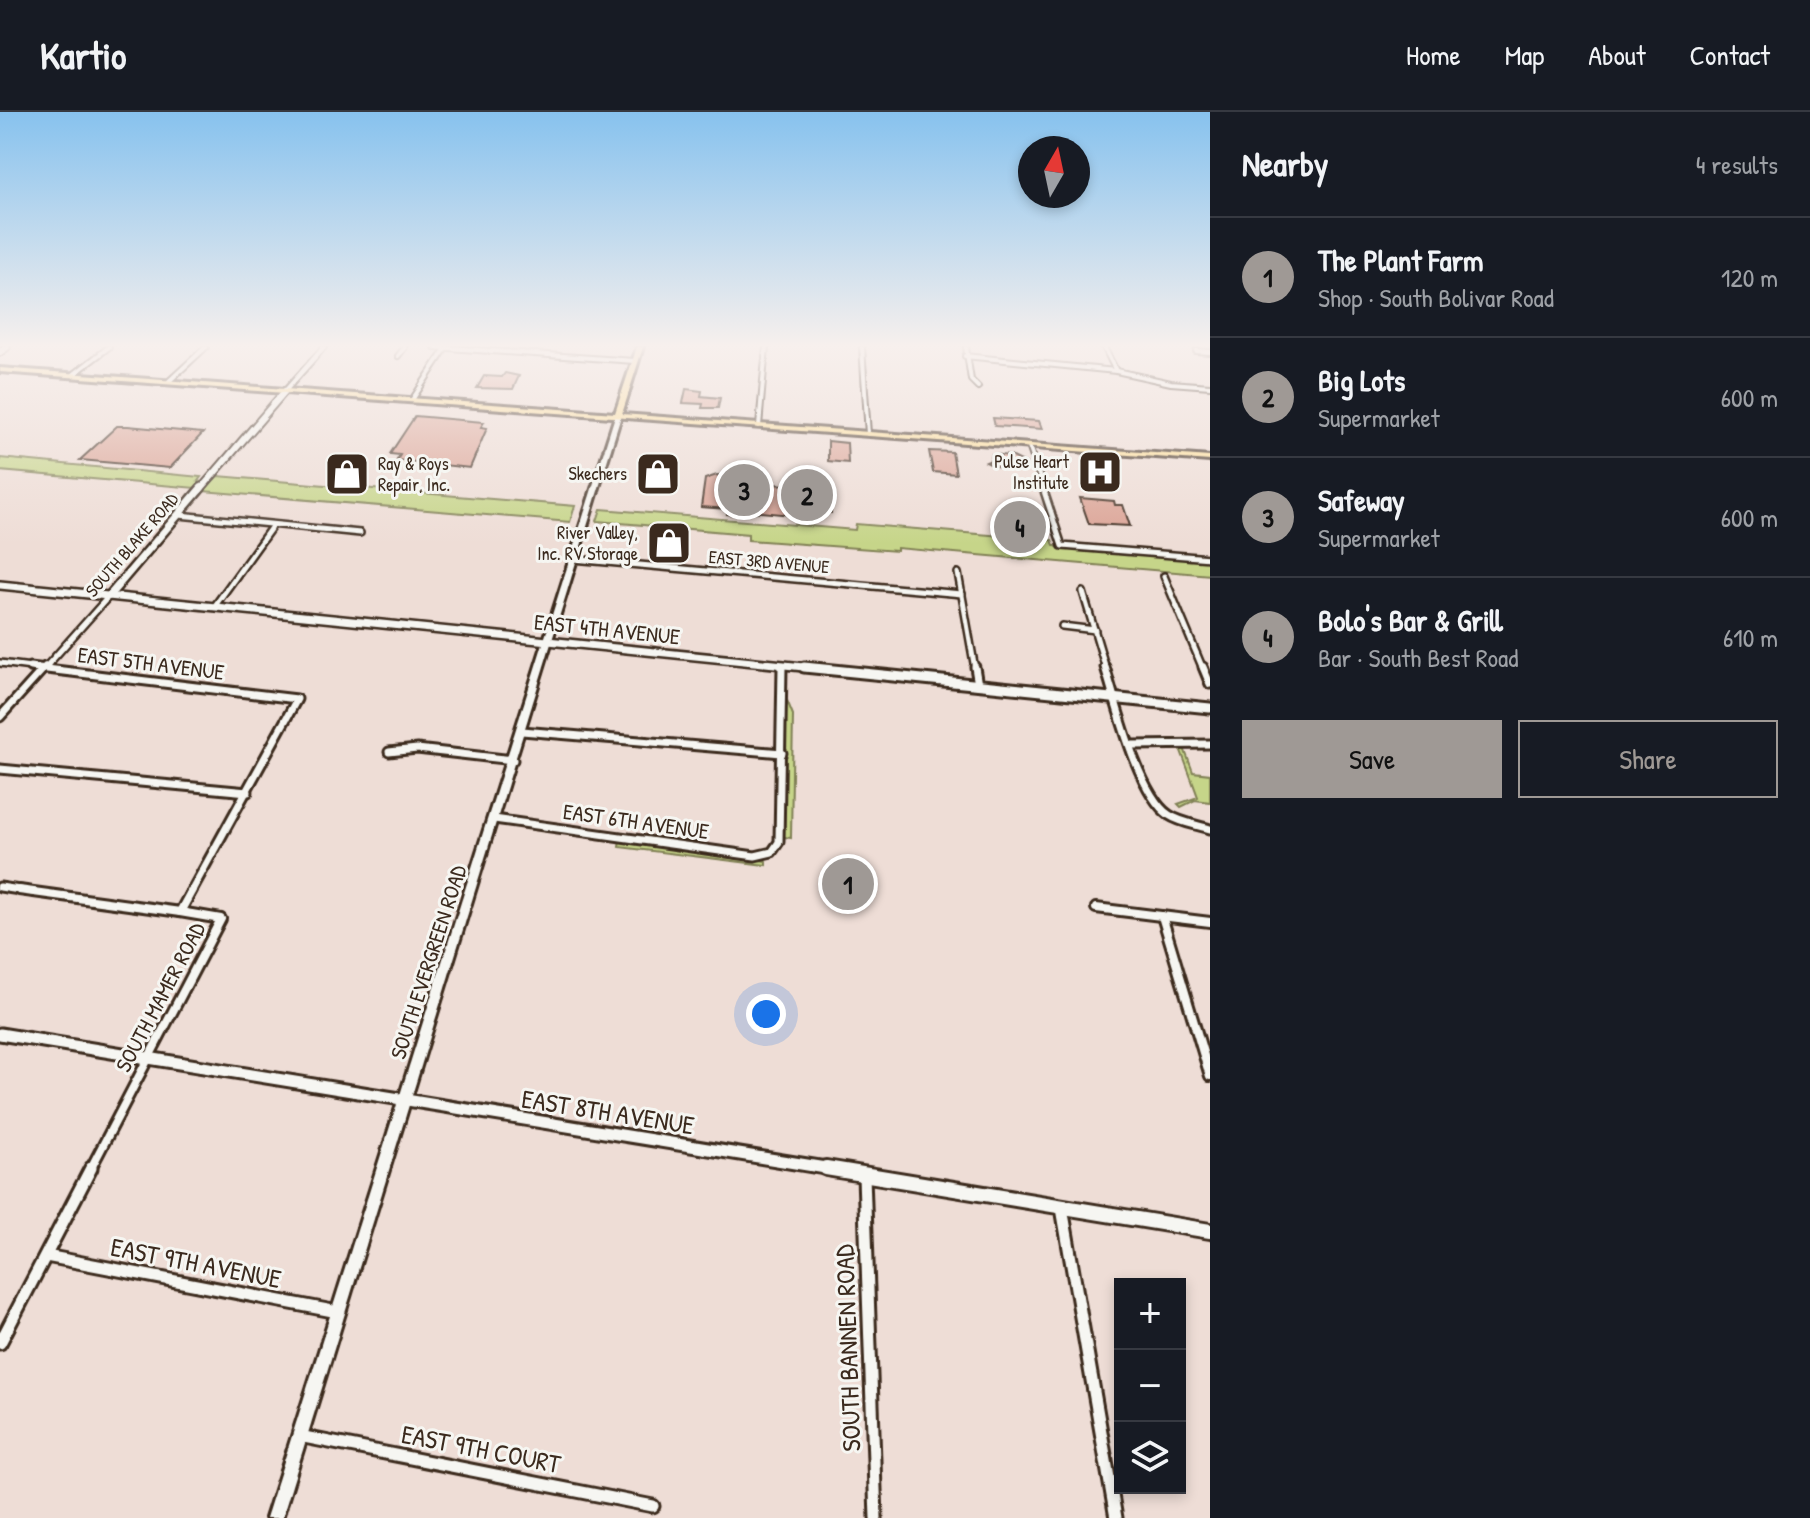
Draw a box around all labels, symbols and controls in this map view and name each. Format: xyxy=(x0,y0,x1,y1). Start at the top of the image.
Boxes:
text: Kartio xyxy=(40,29,126,81)
text: Home xyxy=(1406,36,1461,74)
text: Map xyxy=(1505,36,1544,74)
text: About xyxy=(1588,36,1646,74)
text: Contact xyxy=(1690,36,1770,74)
north arrow xyxy=(1018,136,1090,208)
text: Nearby xyxy=(1242,141,1328,187)
text: 4 results xyxy=(1696,147,1778,182)
text: The Plant Farm xyxy=(1318,240,1483,280)
text: 1 xyxy=(1263,260,1273,295)
text: 120 m xyxy=(1721,260,1778,295)
text: Shop · South Bolivar Road xyxy=(1318,280,1554,315)
text: Big Lots xyxy=(1318,360,1405,400)
text: 2 xyxy=(1262,380,1274,415)
text: 600 m xyxy=(1721,380,1778,415)
text: Supermarket xyxy=(1318,400,1440,435)
hospital icon: Pulse Heart Institute xyxy=(1076,448,1124,496)
place label: Pulse Heart Institute xyxy=(994,449,1070,495)
shop icon: Ray & Roys Repair, Inc. xyxy=(323,450,371,498)
shop icon: Skechers xyxy=(634,450,682,498)
place label: Ray & Roys Repair, Inc. xyxy=(378,451,450,497)
pin: 3 xyxy=(718,460,770,520)
place label: Skechers xyxy=(569,461,627,486)
pin: 2 xyxy=(781,465,833,525)
text: Safeway xyxy=(1318,480,1405,520)
street label: SOUTH BLAKE ROAD xyxy=(79,487,184,602)
pin: 4 xyxy=(994,497,1046,557)
text: 3 xyxy=(1262,500,1274,535)
text: 600 m xyxy=(1721,500,1778,535)
shop icon: River Valley, Inc. RV Storage xyxy=(645,519,693,567)
place label: River Valley, Inc. RV Storage xyxy=(537,520,638,566)
text: Supermarket xyxy=(1318,520,1440,555)
street label: EAST 3RD AVENUE xyxy=(708,544,830,579)
text: Bolo's Bar & Grill xyxy=(1318,600,1503,640)
street label: EAST 4TH AVENUE xyxy=(533,606,682,652)
text: 4 xyxy=(1263,620,1273,655)
text: 610 m xyxy=(1723,620,1778,655)
street label: EAST 5TH AVENUE xyxy=(76,639,226,687)
text: Bar · South Best Road xyxy=(1318,640,1518,675)
button: Save xyxy=(1242,720,1502,798)
button: Share xyxy=(1518,720,1778,798)
street label: EAST 6TH AVENUE xyxy=(561,796,711,846)
pin: 1 xyxy=(822,854,874,914)
street label: SOUTH EVERGREEN ROAD xyxy=(383,861,474,1063)
street label: SOUTH MAMER ROAD xyxy=(108,917,212,1077)
your location xyxy=(746,994,786,1034)
street label: EAST 8TH AVENUE xyxy=(519,1081,697,1142)
street label: EAST 9TH AVENUE xyxy=(108,1229,285,1296)
street label: SOUTH BANNEN ROAD xyxy=(826,1243,869,1452)
map controls xyxy=(1114,1278,1186,1494)
button: + xyxy=(1114,1278,1186,1350)
button: − xyxy=(1114,1350,1186,1422)
street label: EAST 9TH COURT xyxy=(399,1416,564,1481)
button: layers xyxy=(1114,1422,1186,1494)

